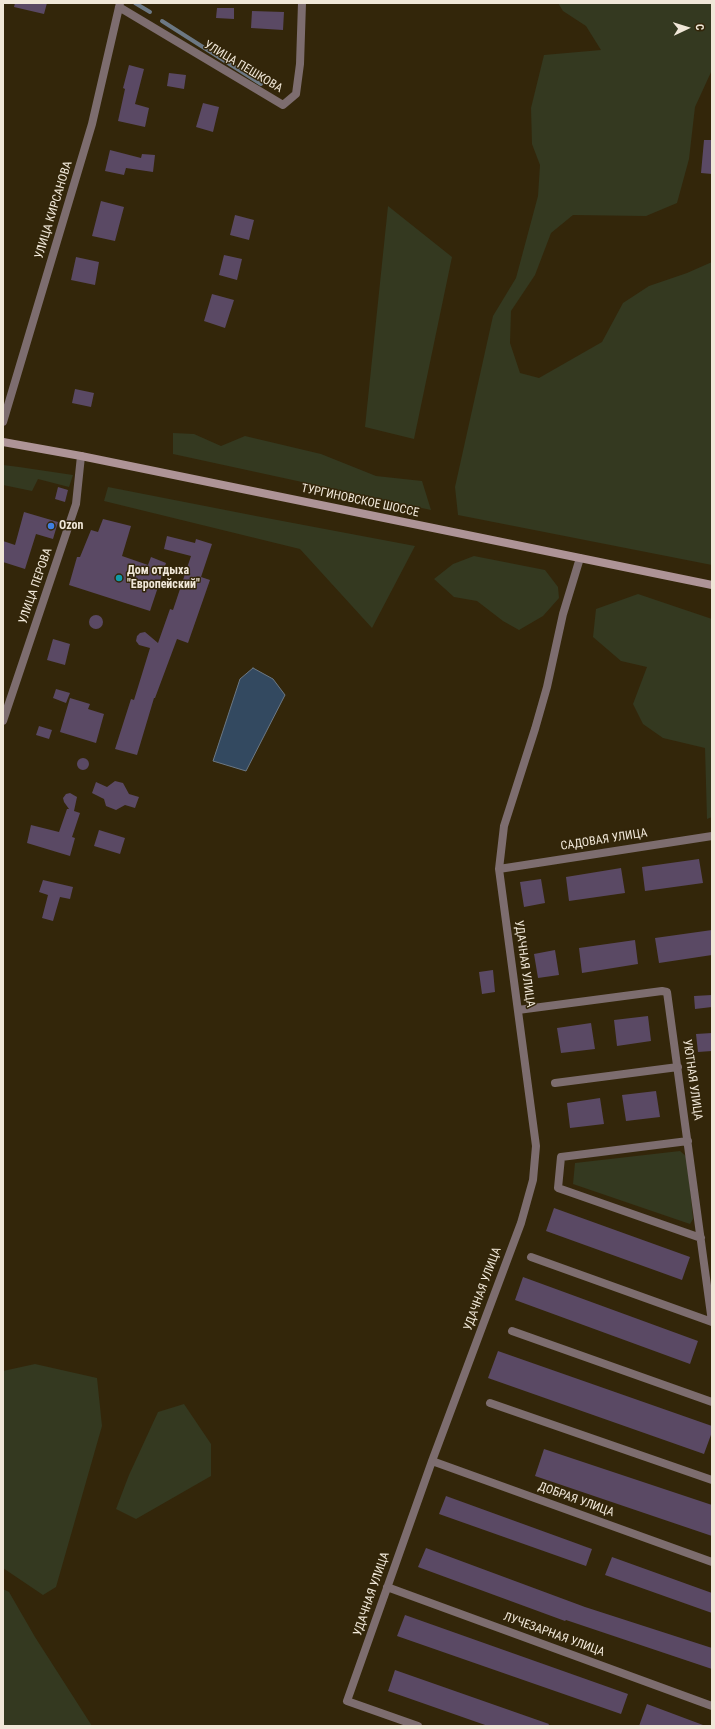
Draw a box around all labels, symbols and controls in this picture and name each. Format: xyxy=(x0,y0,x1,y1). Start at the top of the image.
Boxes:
north arrow xyxy=(667,8,707,48)
text: С xyxy=(693,24,706,31)
street label: УЛИЦА ПЕШКОВА xyxy=(201,38,285,96)
street label: УЛИЦА КИРСАНОВА xyxy=(32,160,76,260)
street label: ТУРГИНОВСКОЕ ШОССЕ xyxy=(300,482,420,520)
place label: Ozon xyxy=(59,519,83,533)
marker: Ozon xyxy=(46,521,56,531)
street label: УЛИЦА ПЕРОВА xyxy=(16,546,56,626)
place label: Дом отдыха "Европейский" xyxy=(127,564,200,592)
marker: Дом отдыха "Европейский" xyxy=(114,573,124,583)
street label: САДОВАЯ УЛИЦА xyxy=(560,826,648,854)
street label: УДАЧНАЯ УЛИЦА xyxy=(511,920,537,1008)
street label: УЮТНАЯ УЛИЦА xyxy=(679,1039,705,1121)
street label: УДАЧНАЯ УЛИЦА xyxy=(461,1245,505,1333)
street label: ДОБРАЯ УЛИЦА xyxy=(536,1480,616,1520)
street label: УДАЧНАЯ УЛИЦА xyxy=(351,1550,393,1638)
street label: ЛУЧЕЗАРНАЯ УЛИЦА xyxy=(501,1610,607,1660)

